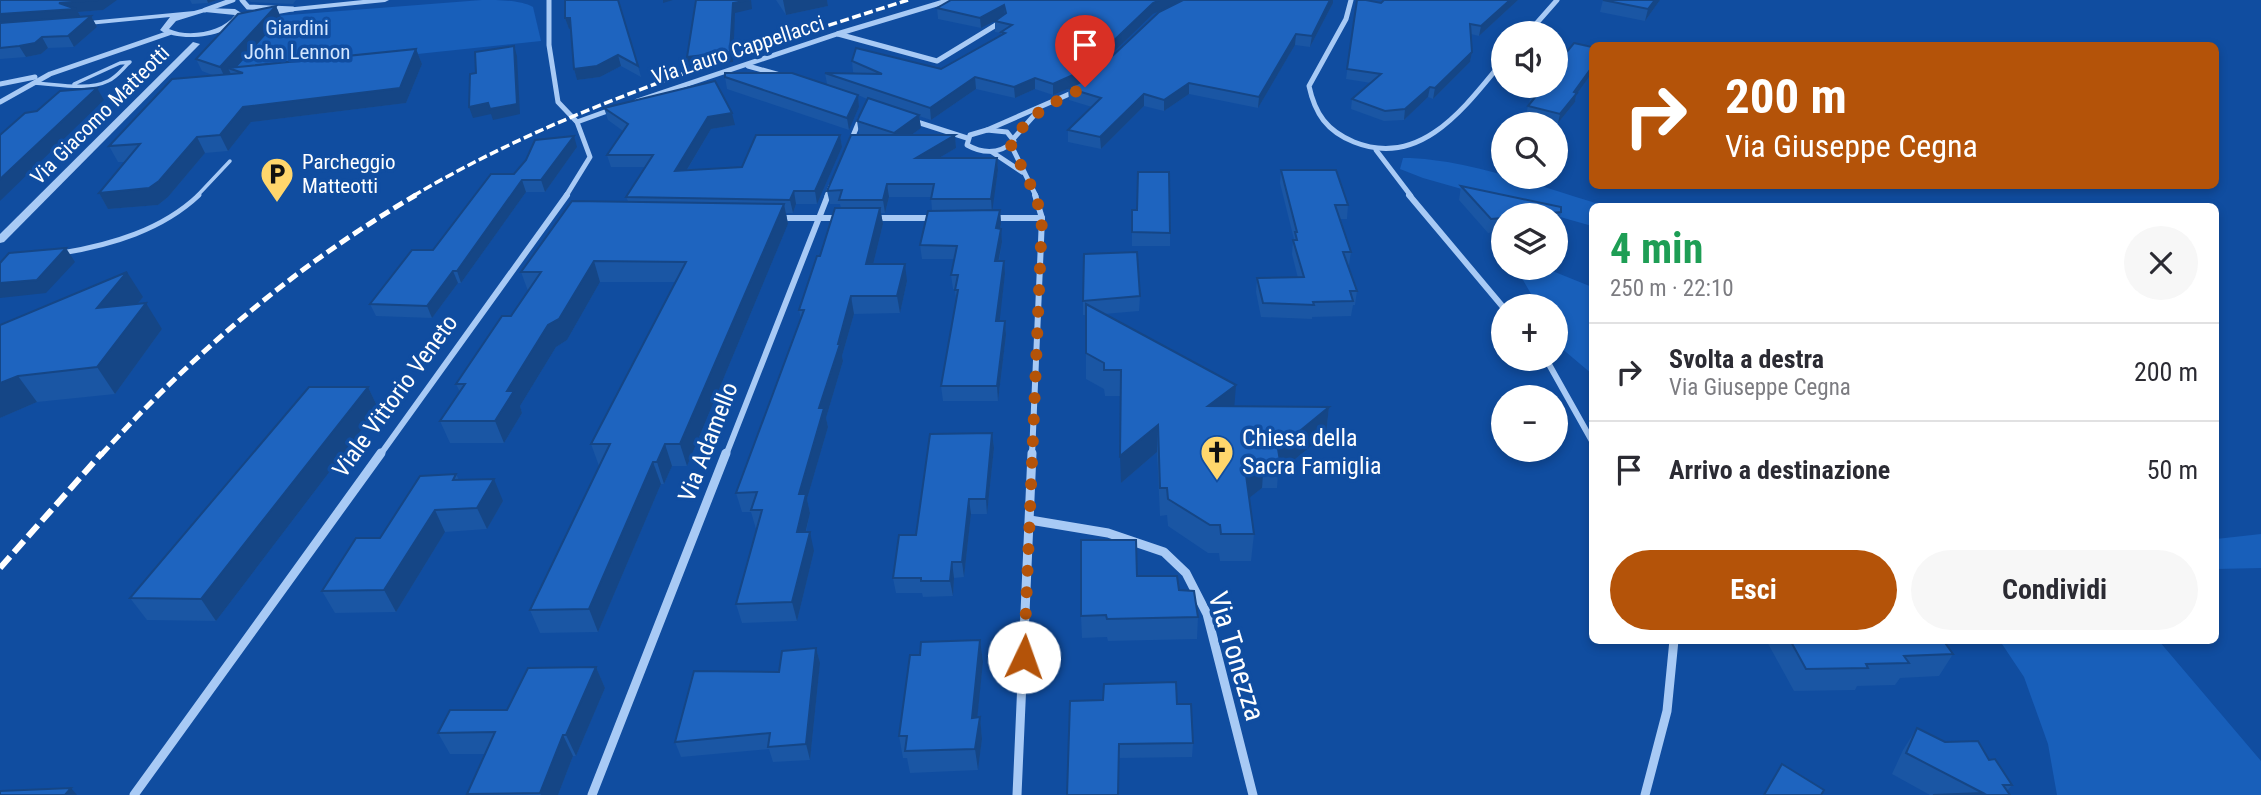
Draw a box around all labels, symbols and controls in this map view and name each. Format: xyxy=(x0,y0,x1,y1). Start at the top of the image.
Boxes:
street label: Via Lauro Cappellacci xyxy=(649,11,827,89)
pin xyxy=(1055,15,1115,87)
park label: Giardini John Lennon xyxy=(244,16,350,64)
map controls xyxy=(1491,21,1568,462)
button: sound xyxy=(1491,21,1568,98)
icon: arrive xyxy=(1066,26,1104,64)
street label: Via Giacomo Matteotti xyxy=(26,41,174,189)
text: 200 m xyxy=(1725,68,1847,125)
icon: right xyxy=(1610,70,1701,161)
button: search xyxy=(1491,112,1568,189)
text: Via Giuseppe Cegna xyxy=(1725,127,1978,165)
place label: Parcheggio Matteotti xyxy=(302,150,396,198)
parking icon: Parcheggio Matteotti xyxy=(258,155,296,204)
button: layers xyxy=(1491,203,1568,280)
text: 4 min xyxy=(1610,224,1703,273)
button: close xyxy=(2124,226,2198,300)
text: 250 m · 22:10 xyxy=(1610,275,1734,302)
button: + xyxy=(1491,294,1568,371)
street label: Viale Vittorio Veneto xyxy=(327,309,463,483)
text: Svolta a destra xyxy=(1669,344,1824,374)
icon: right xyxy=(1610,353,1648,391)
text: 200 m xyxy=(2134,357,2198,387)
text: Via Giuseppe Cegna xyxy=(1669,374,1851,401)
street label: Via Adamello xyxy=(672,378,744,506)
button: − xyxy=(1491,385,1568,462)
place label: Chiesa della Sacra Famiglia xyxy=(1242,424,1381,480)
church icon: Chiesa della Sacra Famiglia xyxy=(1198,433,1236,482)
icon: arrive xyxy=(1610,451,1648,489)
text: Arrivo a destinazione xyxy=(1669,455,1890,485)
text: 50 m xyxy=(2147,455,2198,485)
button: Esci xyxy=(1610,550,1897,630)
button: Condividi xyxy=(1911,550,2198,630)
street label: Via Tonezza xyxy=(1201,588,1272,725)
position arrow xyxy=(987,620,1061,694)

